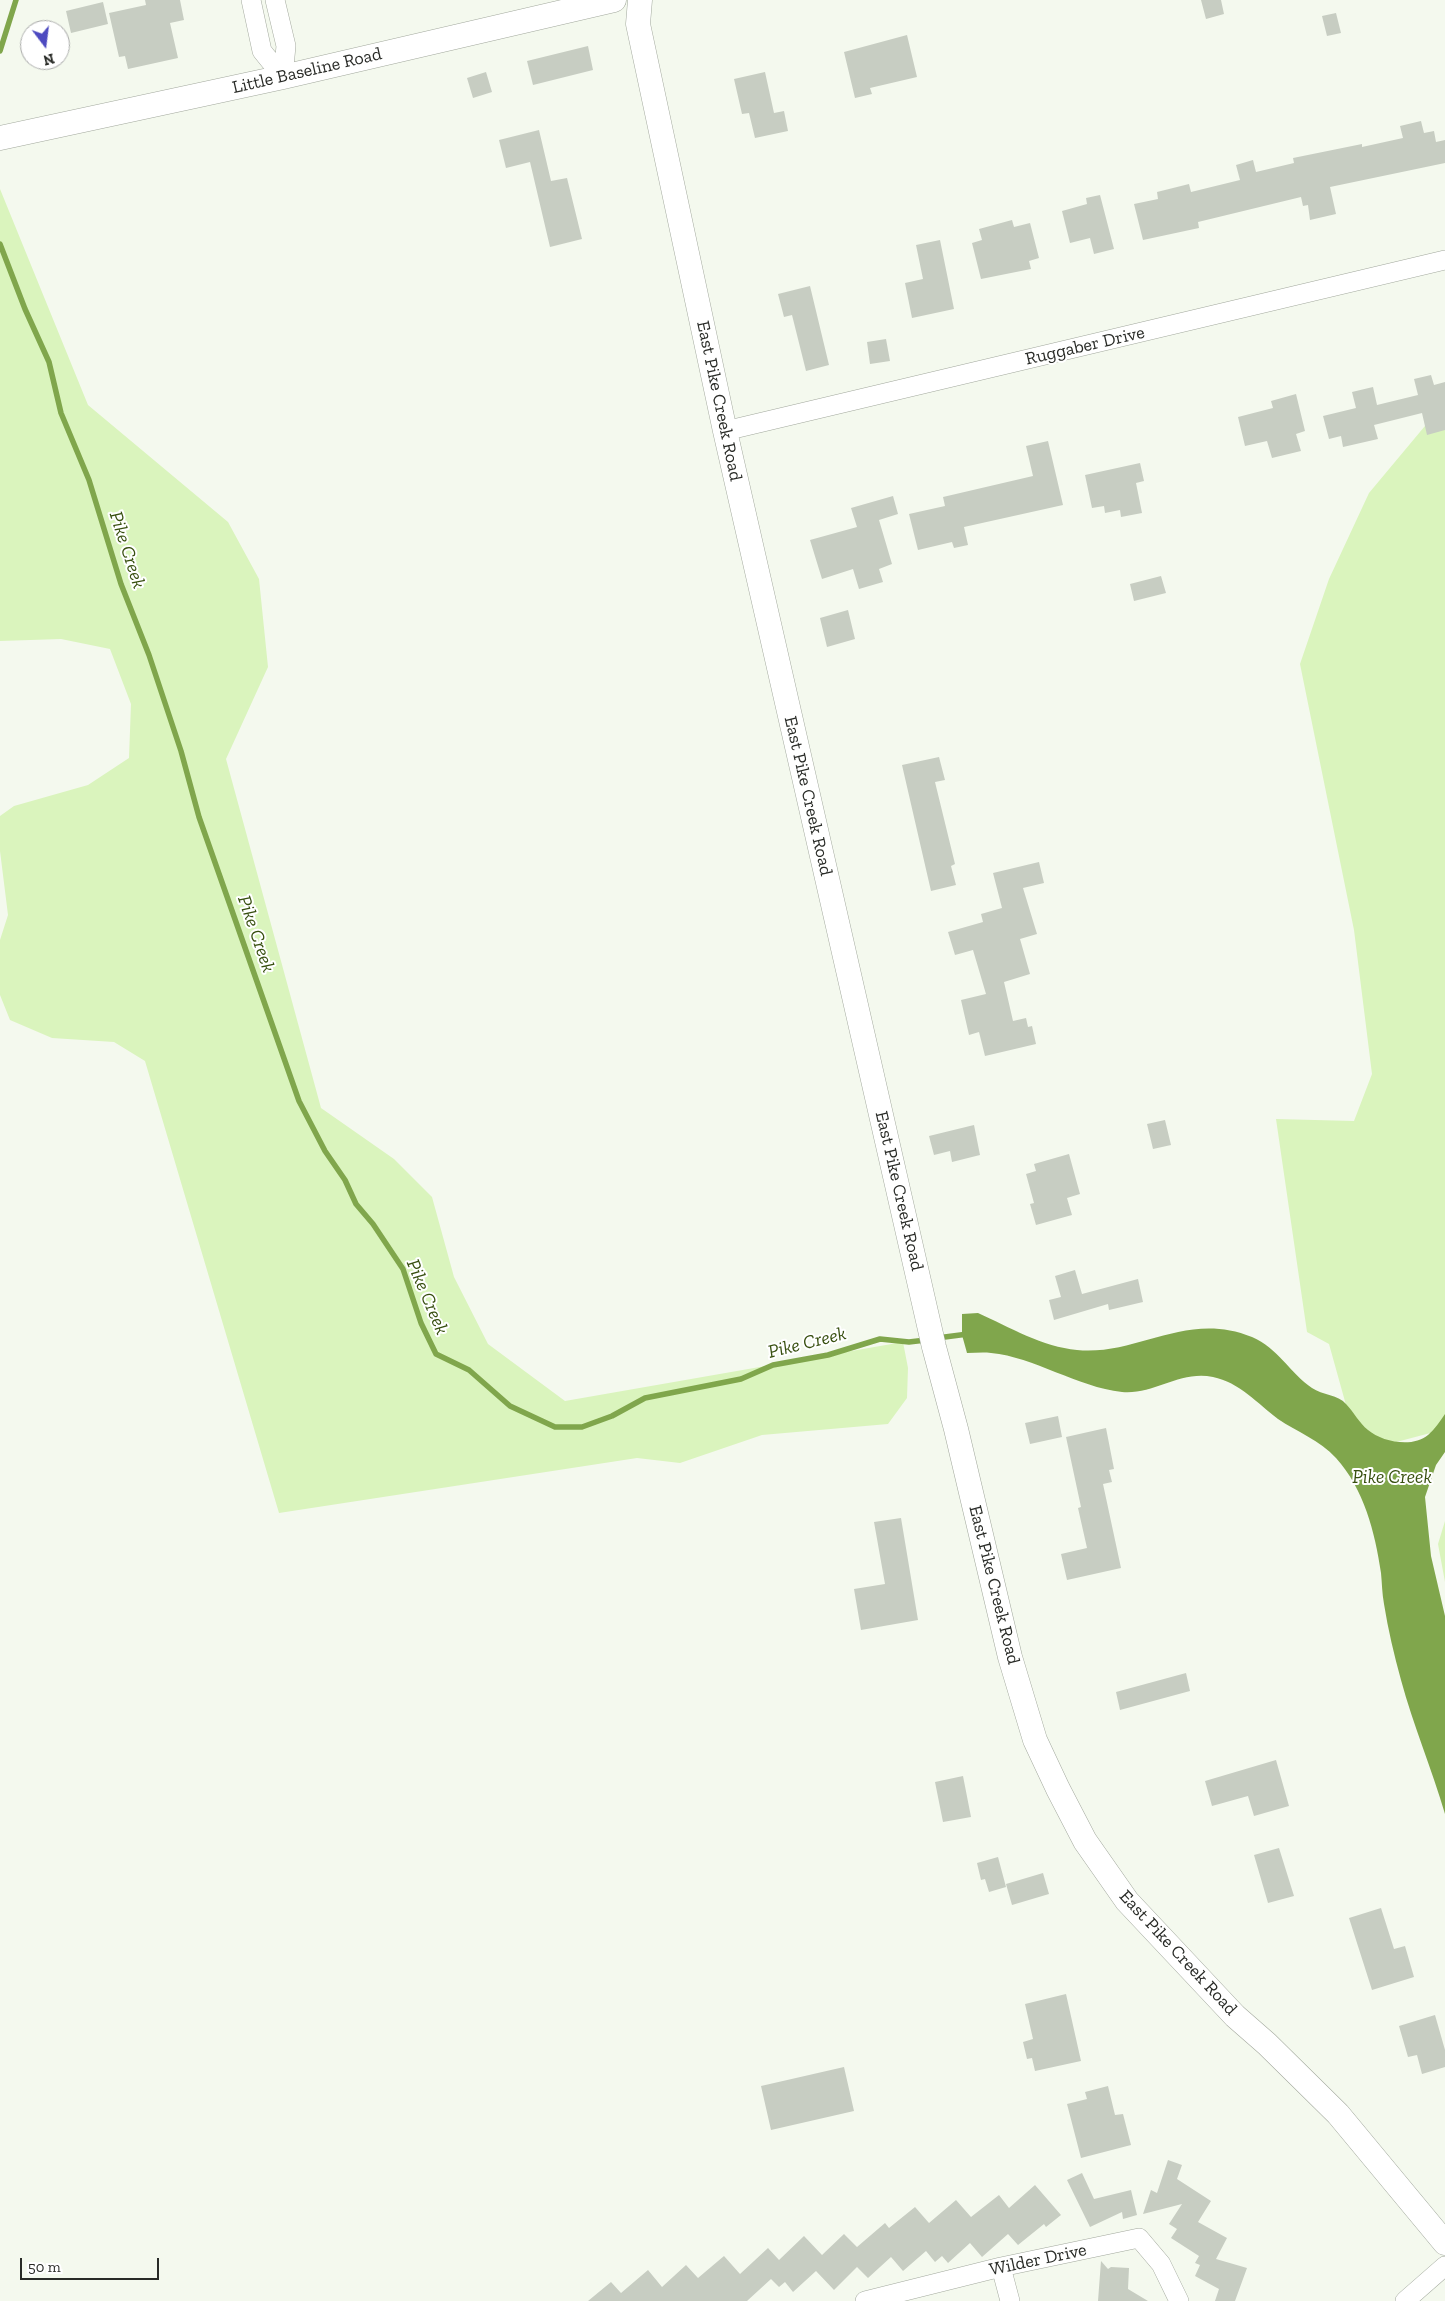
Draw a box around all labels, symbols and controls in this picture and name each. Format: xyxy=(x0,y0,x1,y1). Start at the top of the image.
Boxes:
north arrow xyxy=(20,20,70,70)
street label: Little Baseline Road xyxy=(230,43,384,99)
text: N xyxy=(41,49,56,69)
street label: East Pike Creek Road xyxy=(691,319,747,483)
street label: Ruggaber Drive xyxy=(1023,322,1147,370)
water label: Pike Creek xyxy=(104,509,150,591)
street label: East Pike Creek Road xyxy=(779,714,837,878)
water label: Pike Creek xyxy=(232,893,280,975)
street label: East Pike Creek Road xyxy=(870,1109,928,1273)
water label: Pike Creek xyxy=(401,1256,453,1338)
water label: Pike Creek xyxy=(766,1322,848,1364)
water label: Pike Creek xyxy=(1352,1467,1432,1489)
street label: East Pike Creek Road xyxy=(964,1503,1024,1667)
street label: East Pike Creek Road xyxy=(1114,1886,1242,2020)
street label: Wilder Drive xyxy=(987,2239,1089,2281)
scale bar xyxy=(22,2248,161,2280)
text: 50 m xyxy=(28,2258,61,2276)

